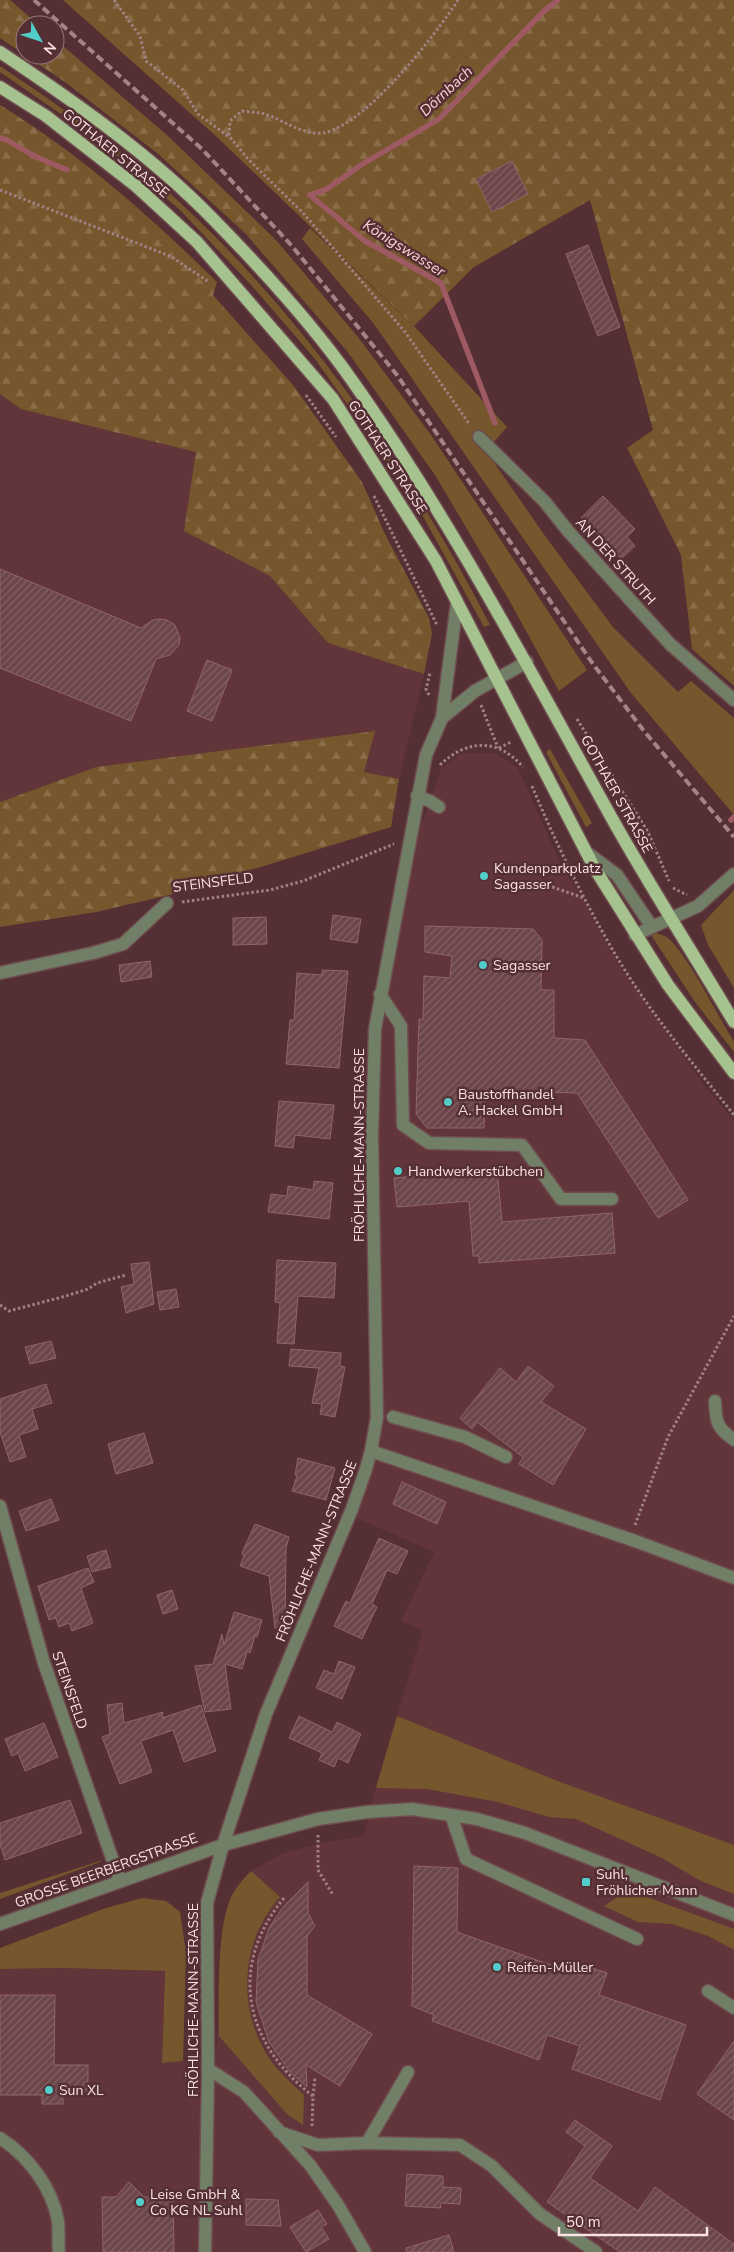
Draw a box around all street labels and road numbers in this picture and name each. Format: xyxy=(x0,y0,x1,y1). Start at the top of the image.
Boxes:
street label: GOTHAER STRASSE xyxy=(58,104,173,202)
street label: GOTHAER STRASSE xyxy=(344,397,432,518)
street label: AN DER STRUTH xyxy=(571,514,660,609)
street label: GOTHAER STRASSE xyxy=(576,732,657,857)
street label: STEINSFELD xyxy=(172,868,255,897)
street label: FRÖHLICHE-MANN-STRASSE xyxy=(350,1048,369,1242)
street label: FRÖHLICHE-MANN-STRASSE xyxy=(271,1458,362,1645)
street label: STEINSFELD xyxy=(47,1649,92,1732)
street label: GROSSE BEERBERGSTRASSE xyxy=(12,1829,200,1912)
street label: FRÖHLICHE-MANN-STRASSE xyxy=(184,1903,203,2097)

